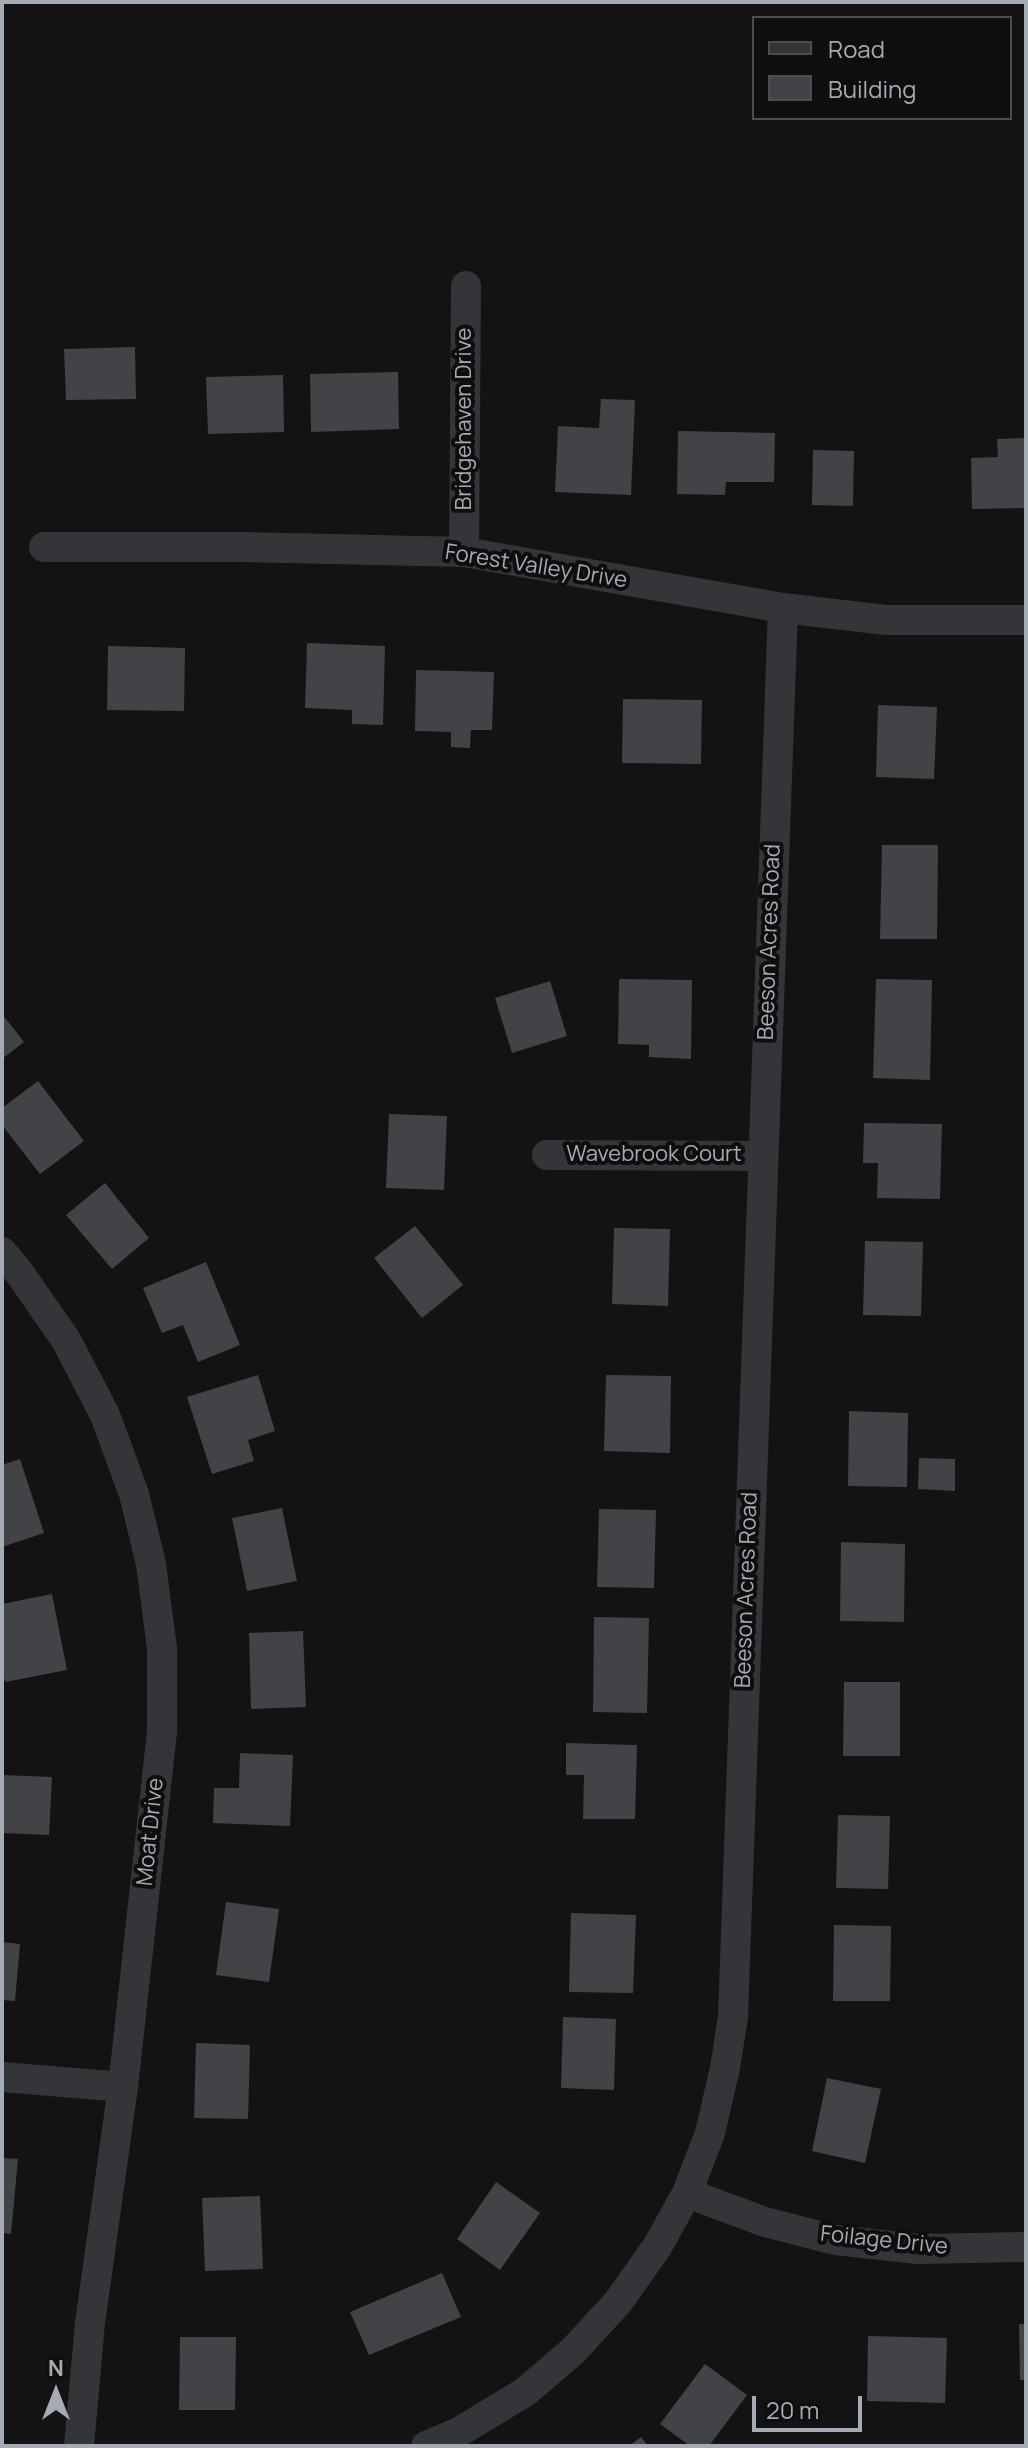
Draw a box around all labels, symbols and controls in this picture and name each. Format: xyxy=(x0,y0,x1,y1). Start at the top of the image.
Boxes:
legend xyxy=(752,16,1012,120)
text: Road xyxy=(828,32,885,65)
text: Building xyxy=(828,72,916,105)
street label: Bridgehaven Drive xyxy=(452,328,478,510)
street label: Forest Valley Drive xyxy=(443,540,629,594)
street label: Beeson Acres Road xyxy=(753,844,787,1040)
street label: Wavebrook Court xyxy=(566,1142,742,1168)
street label: Beeson Acres Road xyxy=(730,1492,764,1688)
street label: Moat Drive xyxy=(132,1777,170,1887)
street label: Foilage Drive xyxy=(819,2221,949,2261)
north arrow xyxy=(16,2352,96,2432)
text: N xyxy=(48,2353,64,2383)
scale bar xyxy=(756,2380,866,2430)
text: 20 m xyxy=(766,2393,819,2426)

